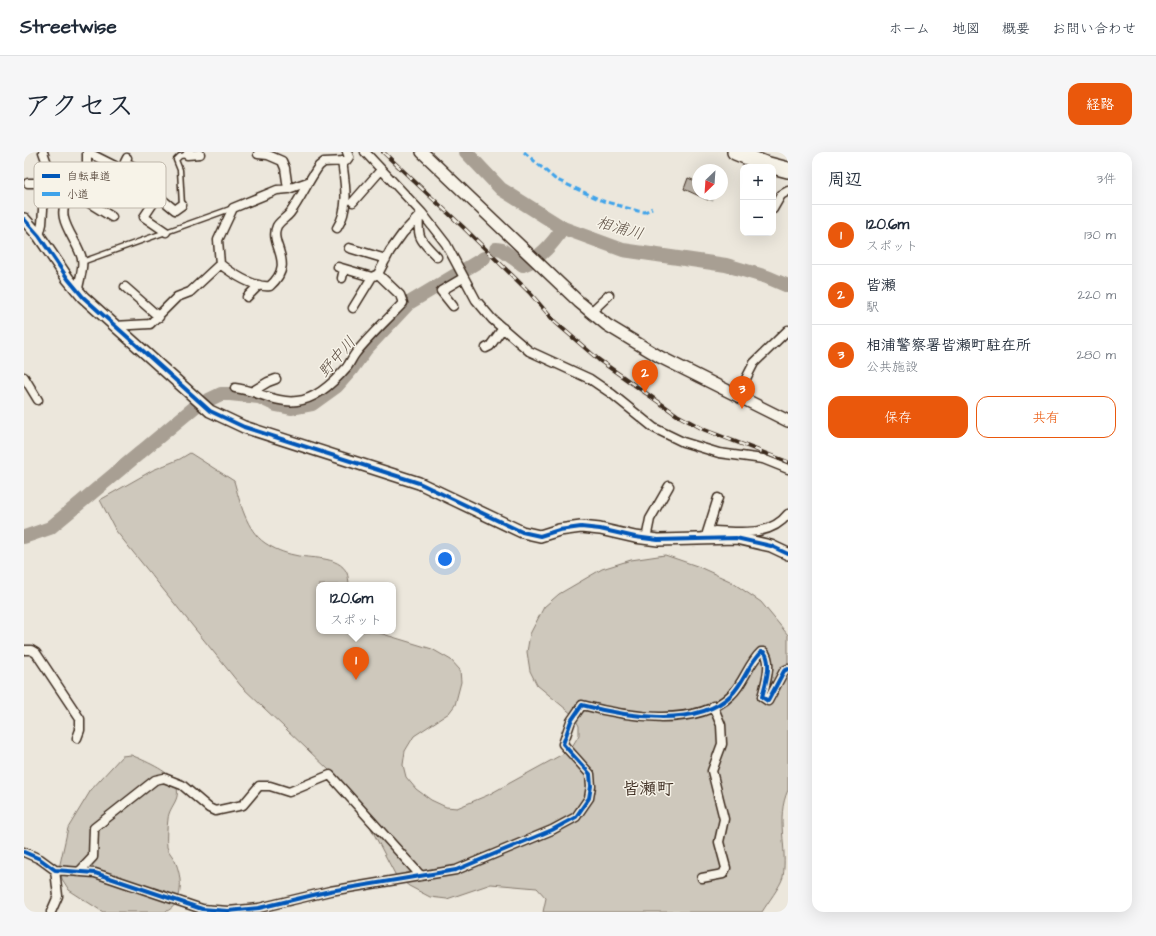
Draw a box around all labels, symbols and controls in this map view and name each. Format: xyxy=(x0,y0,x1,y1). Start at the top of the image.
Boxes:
text: Streetwise xyxy=(20,14,117,41)
text: ホーム xyxy=(889,19,930,39)
text: 地図 xyxy=(952,19,980,39)
text: 概要 xyxy=(1002,19,1030,39)
text: お問い合わせ xyxy=(1052,19,1136,39)
button: 経路 xyxy=(1068,83,1132,125)
text: アクセス xyxy=(24,87,134,126)
legend xyxy=(34,162,166,208)
north arrow xyxy=(692,164,728,200)
map controls xyxy=(740,164,776,236)
button: + xyxy=(740,164,776,200)
text: 周辺 xyxy=(828,168,862,192)
text: 自転車道 xyxy=(67,169,111,184)
text: 3件 xyxy=(1096,170,1116,188)
text: 小道 xyxy=(67,187,89,202)
button: − xyxy=(740,200,776,236)
water label: 相浦川 xyxy=(594,211,646,245)
text: 120.6m xyxy=(866,214,909,235)
text: 1 xyxy=(840,226,842,244)
text: 130 m xyxy=(1084,226,1116,244)
text: スポット xyxy=(866,237,918,255)
text: 皆瀬 xyxy=(866,275,896,296)
text: 2 xyxy=(837,286,845,304)
text: 220 m xyxy=(1078,286,1116,304)
text: 駅 xyxy=(866,298,879,316)
water label: 野中川 xyxy=(313,332,361,382)
text: 相浦警察署皆瀬町駐在所 xyxy=(866,335,1031,356)
text: 3 xyxy=(838,346,844,364)
text: 280 m xyxy=(1077,346,1116,364)
text: 公共施設 xyxy=(866,358,918,376)
pin: 2 xyxy=(632,360,658,393)
pin: 3 xyxy=(729,376,755,409)
button: 保存 xyxy=(828,396,968,438)
button: 共有 xyxy=(976,396,1116,438)
your location xyxy=(435,549,455,569)
popup xyxy=(316,582,396,634)
text: 120.6m xyxy=(330,588,373,609)
text: スポット xyxy=(330,611,382,629)
pin: 1 xyxy=(343,647,369,680)
district label: 皆瀬町 xyxy=(623,777,674,801)

